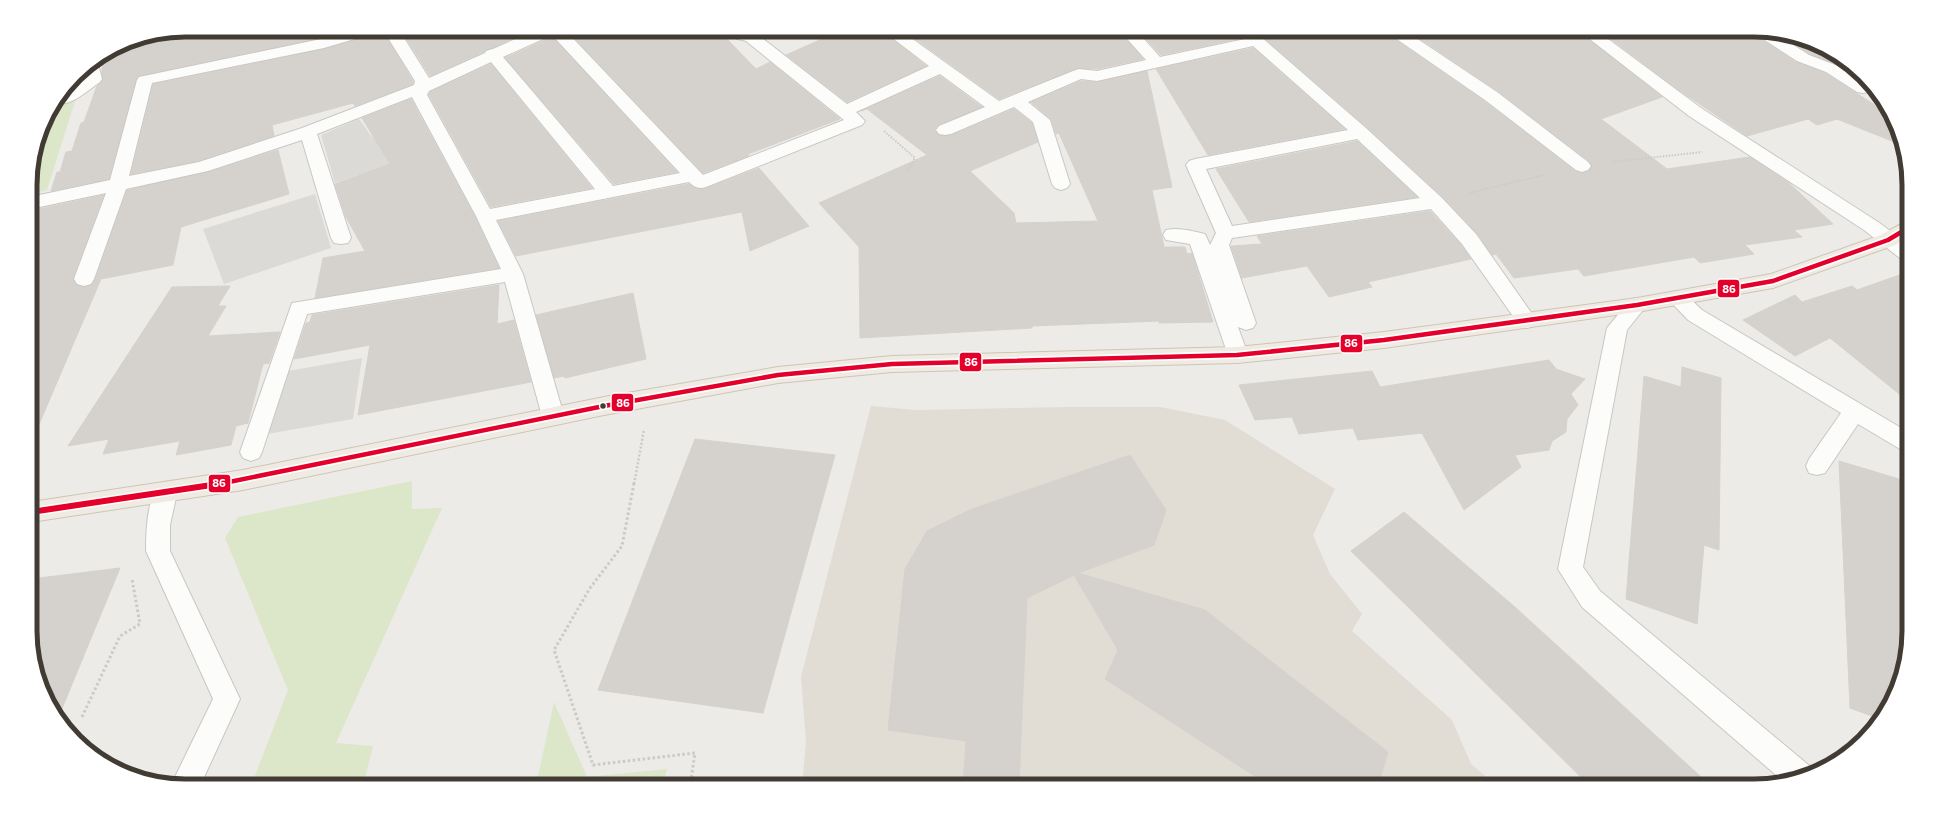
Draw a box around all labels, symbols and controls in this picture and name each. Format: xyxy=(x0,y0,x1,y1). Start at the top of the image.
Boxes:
line badge: 86 xyxy=(1717,279,1740,298)
text: 86 xyxy=(1722,282,1736,295)
line badge: 86 xyxy=(1340,334,1363,353)
text: 86 xyxy=(1344,336,1358,349)
line badge: 86 xyxy=(959,352,982,372)
text: 86 xyxy=(964,355,978,368)
line badge: 86 xyxy=(611,393,634,412)
text: 86 xyxy=(616,396,630,409)
unlabelled marker xyxy=(598,401,608,411)
line badge: 86 xyxy=(208,474,231,493)
text: 86 xyxy=(212,476,226,489)

